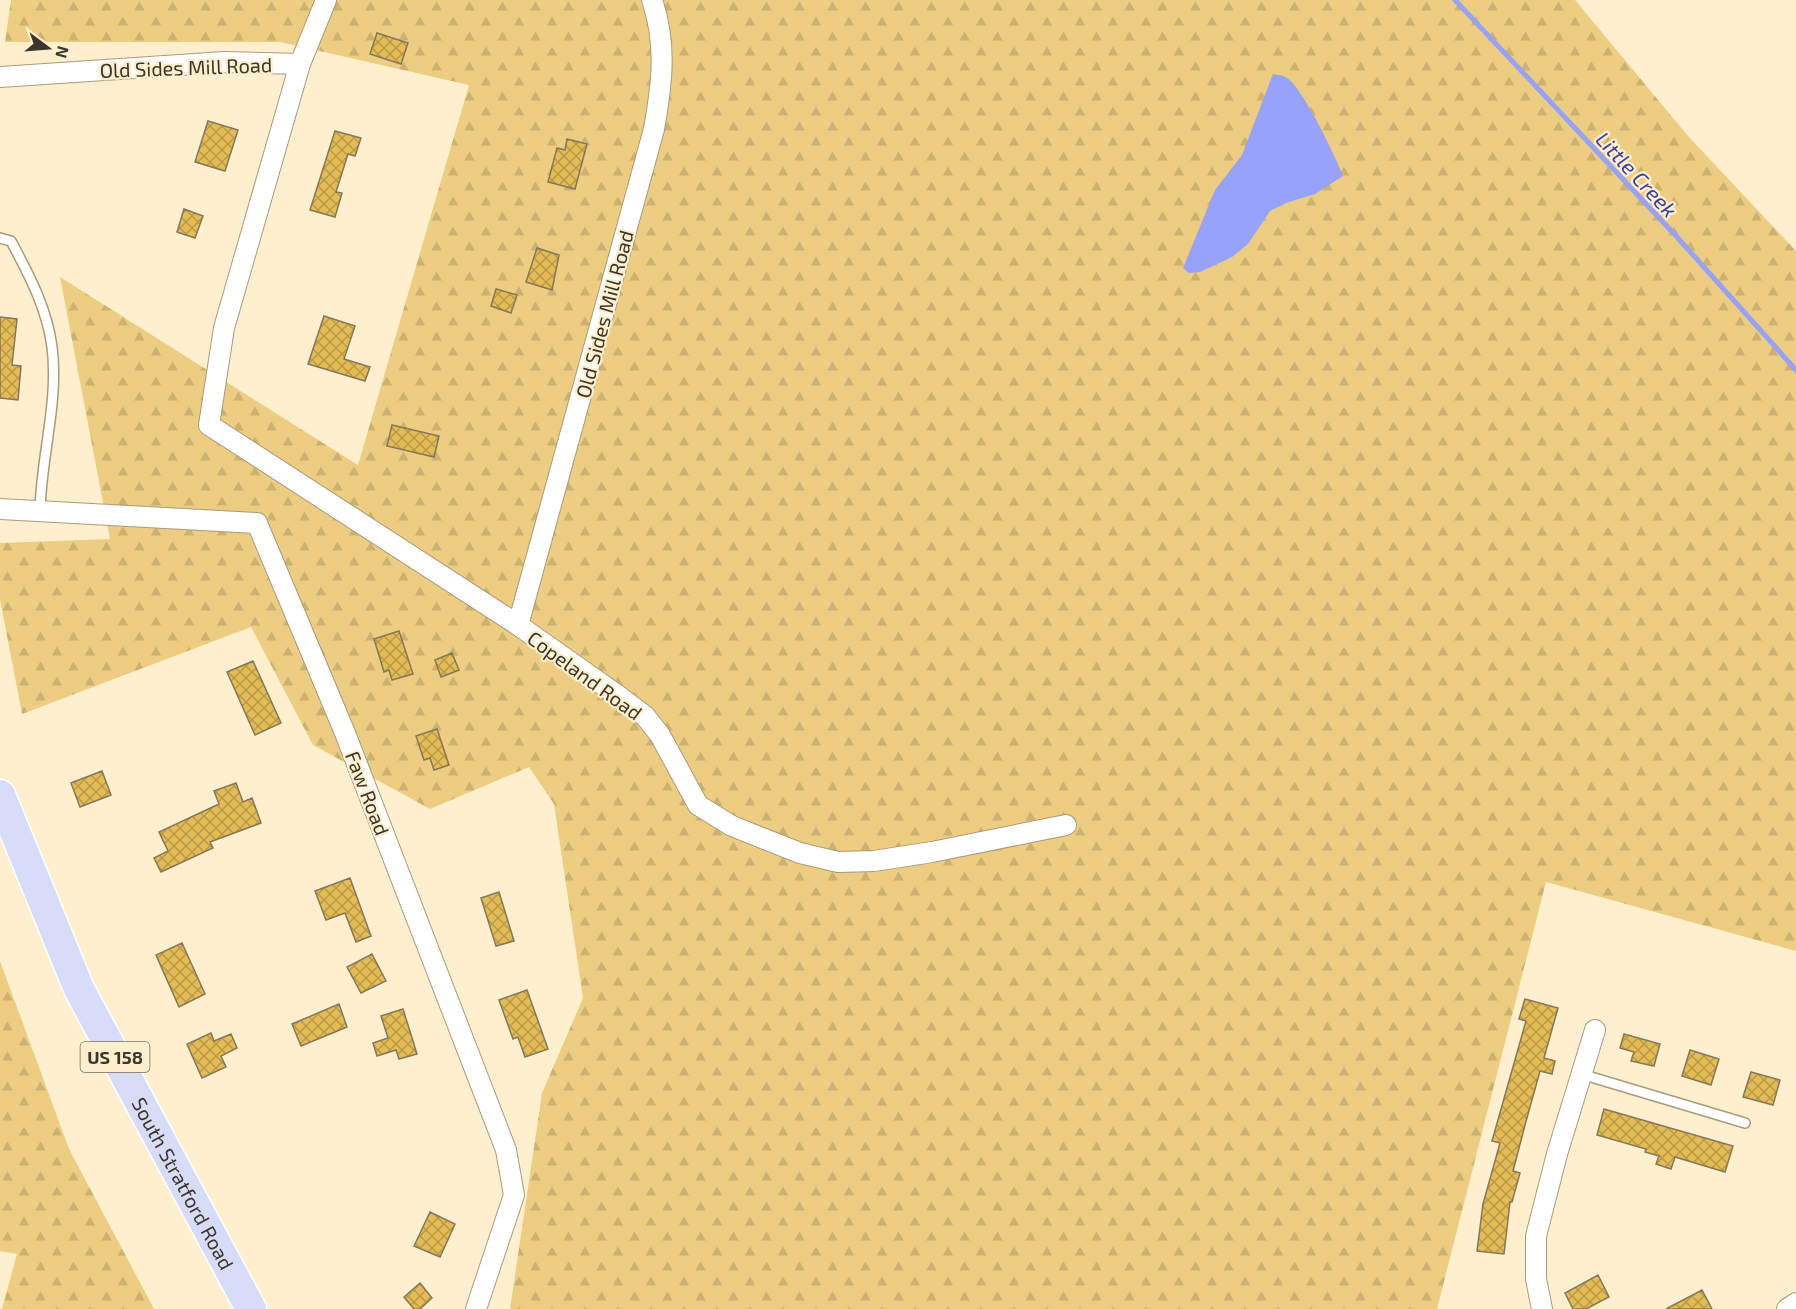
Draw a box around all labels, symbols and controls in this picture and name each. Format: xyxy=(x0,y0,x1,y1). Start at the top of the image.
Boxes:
north arrow xyxy=(18,18,78,78)
text: N xyxy=(52,44,74,60)
street label: Old Sides Mill Road xyxy=(99,52,273,82)
water label: Little Creek xyxy=(1591,126,1683,222)
street label: Old Sides Mill Road xyxy=(570,228,638,400)
street label: Copeland Road xyxy=(523,625,647,725)
street label: Faw Road xyxy=(341,748,395,838)
road number: US 158 xyxy=(80,1042,150,1072)
street label: South Stratford Road xyxy=(127,1093,239,1273)

